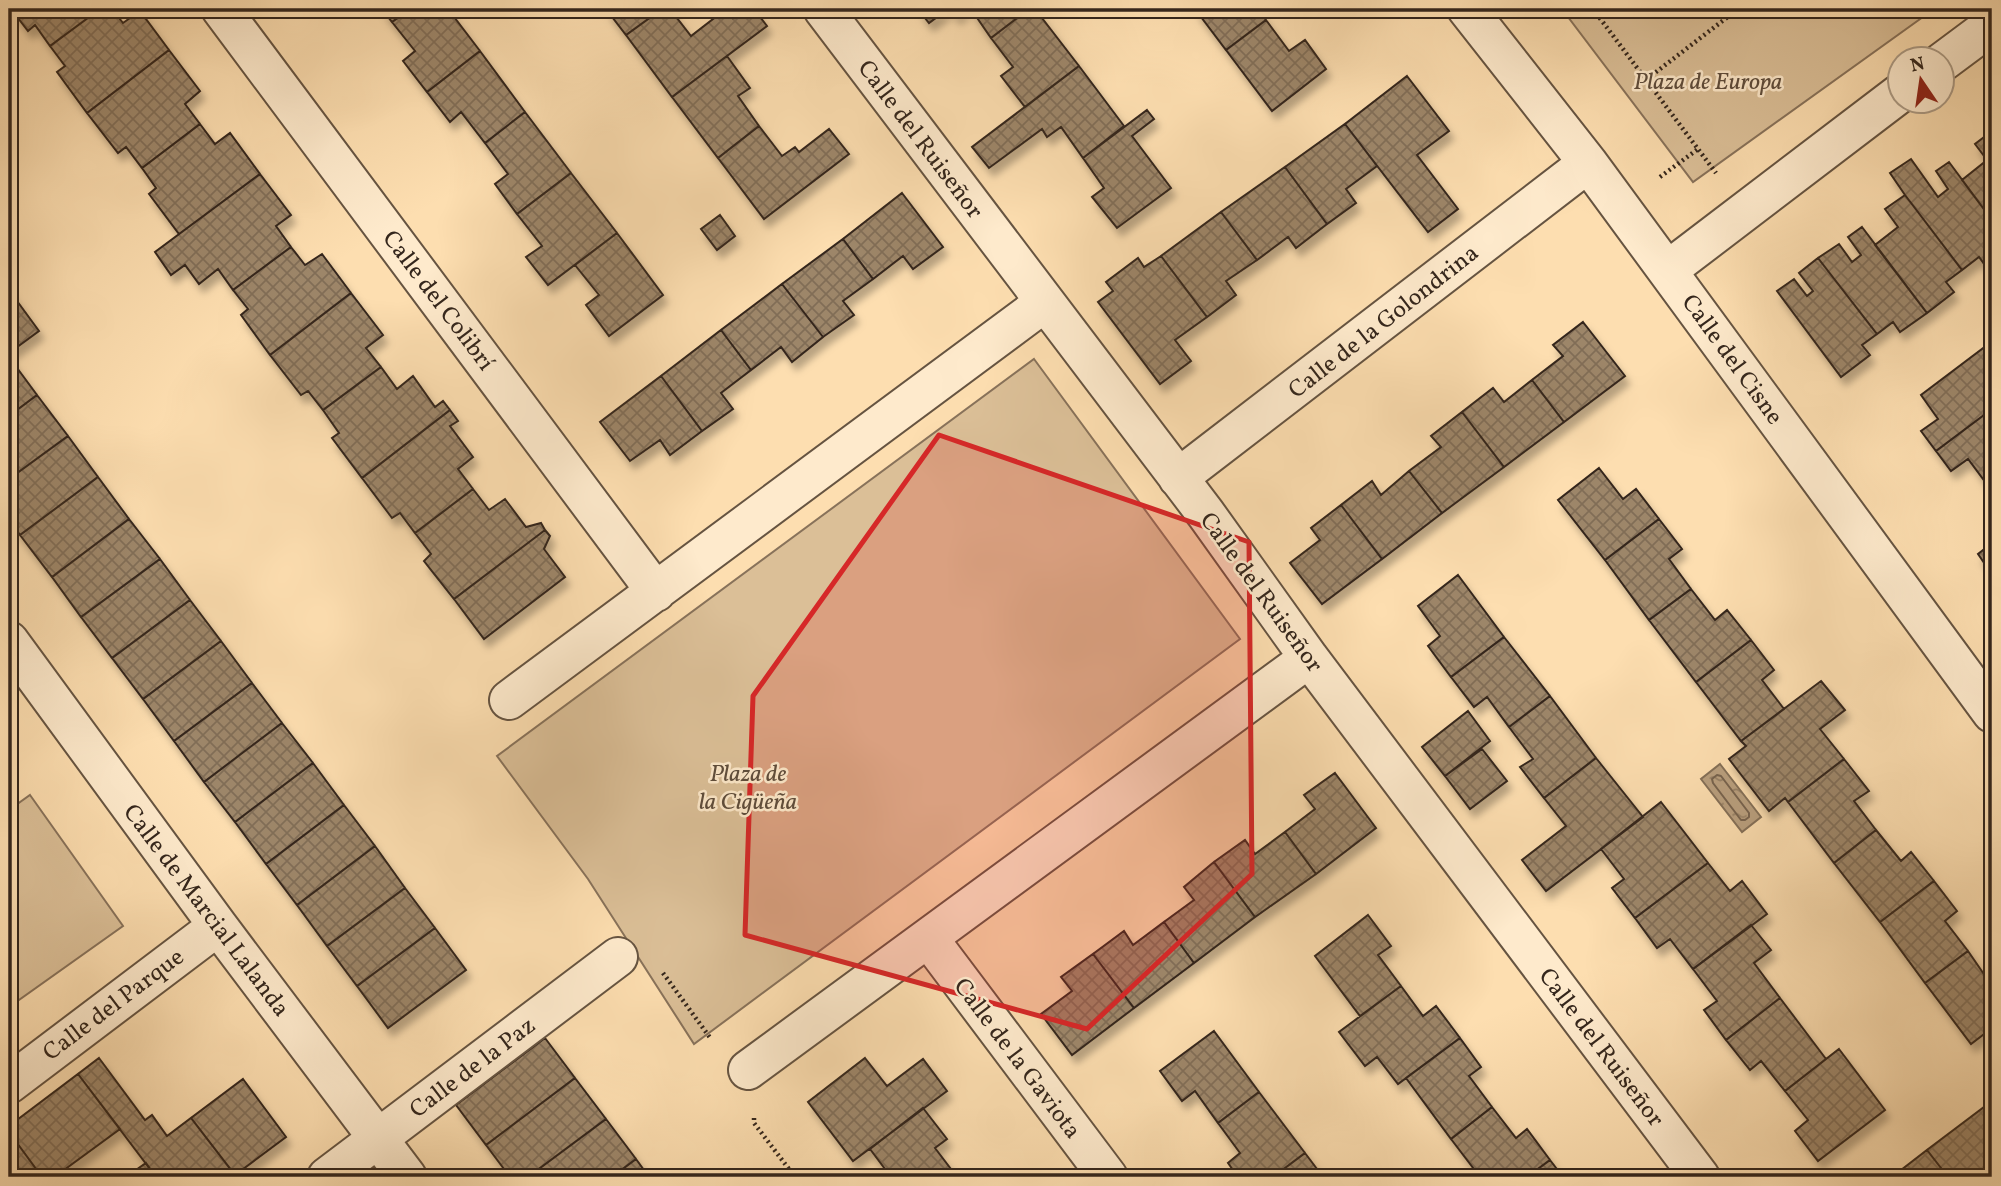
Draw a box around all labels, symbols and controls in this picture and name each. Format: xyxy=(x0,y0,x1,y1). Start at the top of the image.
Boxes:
north arrow xyxy=(1885,46,1955,116)
text: N xyxy=(1908,51,1927,80)
street label: Calle del Ruiseñor xyxy=(848,54,990,227)
park label: Plaza de Europa xyxy=(1634,66,1782,100)
street label: Calle del Colibrí xyxy=(373,224,502,379)
street label: Calle de la Golondrina xyxy=(1282,237,1487,408)
street label: Calle del Cisne xyxy=(1672,288,1790,432)
street label: Calle del Ruiseñor xyxy=(1190,506,1330,680)
park label: Plaza de la Cigüeña xyxy=(699,758,797,820)
street label: Calle de Marcial Lalanda xyxy=(114,798,297,1025)
street label: Calle del Parque xyxy=(36,941,192,1070)
street label: Calle del Ruiseñor xyxy=(1529,962,1671,1135)
street label: Calle de la Gaviota xyxy=(945,972,1088,1147)
street label: Calle de la Paz xyxy=(403,1010,543,1127)

